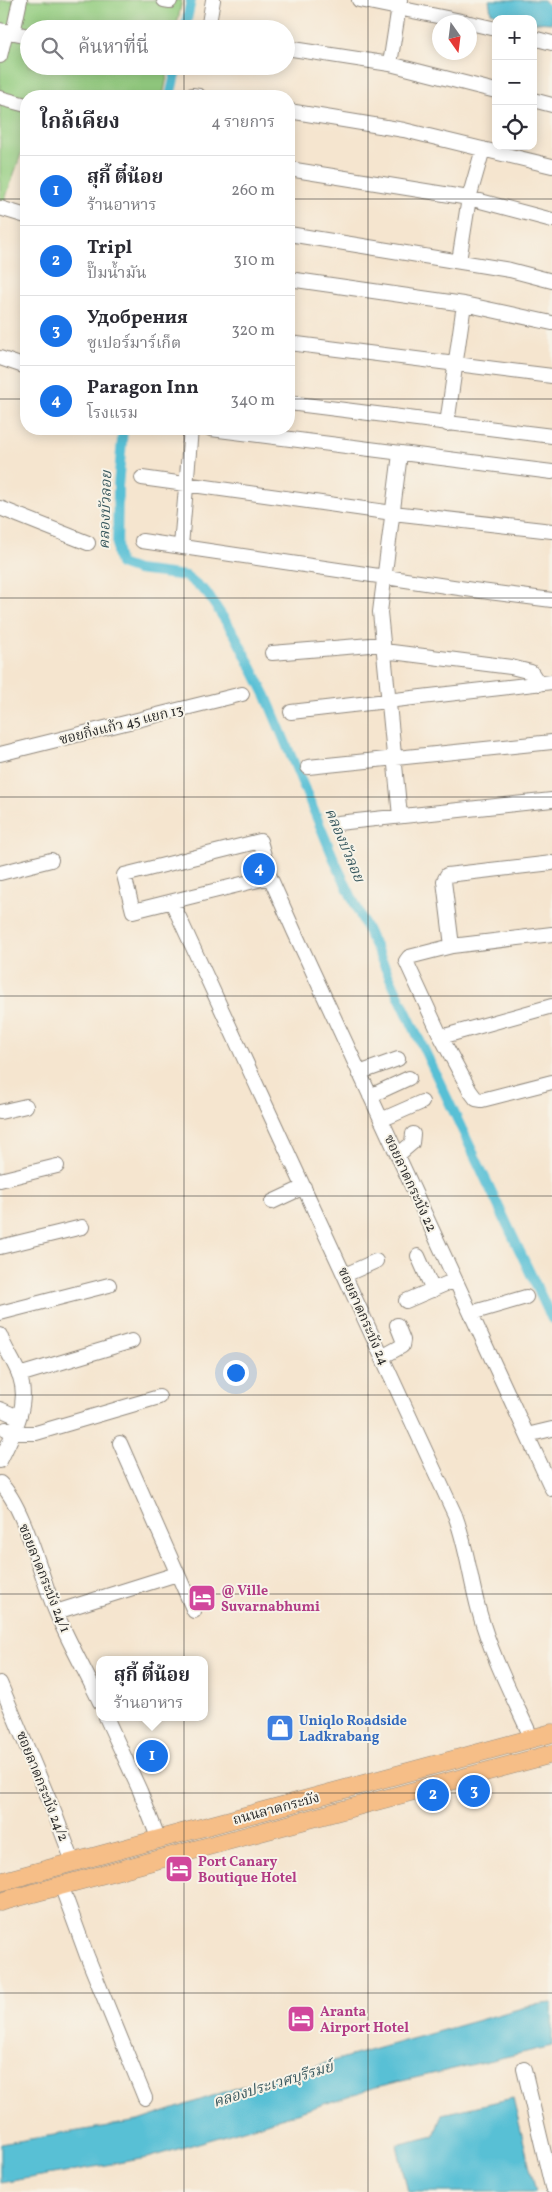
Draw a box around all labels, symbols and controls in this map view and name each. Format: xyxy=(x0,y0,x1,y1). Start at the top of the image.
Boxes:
north arrow xyxy=(432,15,477,60)
map controls xyxy=(492,15,537,150)
button: + xyxy=(492,15,537,60)
search box xyxy=(20,20,295,75)
icon: search xyxy=(38,34,66,62)
text: ค้นหาที่นี่ xyxy=(78,35,149,61)
button: − xyxy=(492,60,537,105)
button: locate xyxy=(492,105,537,150)
text: ใกล้เคียง xyxy=(40,108,120,137)
text: 4 รายการ xyxy=(211,112,275,134)
text: สุกี้ ตี๋น้อย xyxy=(87,165,163,191)
text: 1 xyxy=(53,180,59,202)
text: 260 m xyxy=(231,180,275,202)
text: ร้านอาหาร xyxy=(87,195,156,217)
text: Tripl xyxy=(87,235,132,261)
text: 2 xyxy=(52,250,60,272)
text: 310 m xyxy=(234,250,275,272)
text: ปั๊มน้ำมัน xyxy=(87,263,146,285)
text: Удобрения xyxy=(87,305,188,331)
text: 3 xyxy=(52,320,60,342)
text: 320 m xyxy=(231,320,275,342)
text: ซูเปอร์มาร์เก็ต xyxy=(87,333,181,355)
text: Paragon Inn xyxy=(87,375,199,401)
text: 4 xyxy=(51,390,61,412)
text: 340 m xyxy=(231,390,275,412)
text: โรงแรม xyxy=(87,403,138,425)
water label: คลองบัวลอย xyxy=(95,469,118,550)
street label: ซอยกิ่งแก้ว 45 แยก 13 xyxy=(57,699,185,750)
water label: คลองบัวลอย xyxy=(319,805,369,887)
pin: 4 xyxy=(243,850,275,888)
street label: ซอยลาดกระบัง 22 xyxy=(379,1132,440,1235)
street label: ซอยลาดกระบัง 24 xyxy=(333,1265,393,1369)
your location xyxy=(223,1360,249,1386)
street label: ซอยลาดกระบัง 24/1 xyxy=(13,1521,74,1636)
place label: @ Ville Suvarnabhumi xyxy=(221,1582,320,1617)
hotel icon: @ Ville Suvarnabhumi xyxy=(187,1583,217,1613)
popup xyxy=(96,1656,208,1721)
text: สุกี้ ตี๋น้อย xyxy=(114,1663,190,1689)
text: ร้านอาหาร xyxy=(114,1693,183,1715)
place label: Uniqlo Roadside Ladkrabang xyxy=(299,1712,407,1747)
shop icon: Uniqlo Roadside Ladkrabang xyxy=(265,1713,295,1743)
street label: ซอยลาดกระบัง 24/2 xyxy=(11,1729,72,1845)
pin: 1 xyxy=(136,1737,168,1775)
pin: 3 xyxy=(458,1772,490,1810)
pin: 2 xyxy=(417,1776,449,1814)
street label: ถนนลาดกระบัง xyxy=(231,1789,322,1830)
place label: Port Canary Boutique Hotel xyxy=(198,1853,297,1888)
hotel icon: Port Canary Boutique Hotel xyxy=(164,1854,194,1884)
place label: Aranta Airport Hotel xyxy=(320,2003,409,2038)
hotel icon: Aranta Airport Hotel xyxy=(286,2004,316,2034)
water label: คลองประเวศบุรีรมย์ xyxy=(211,2056,339,2114)

